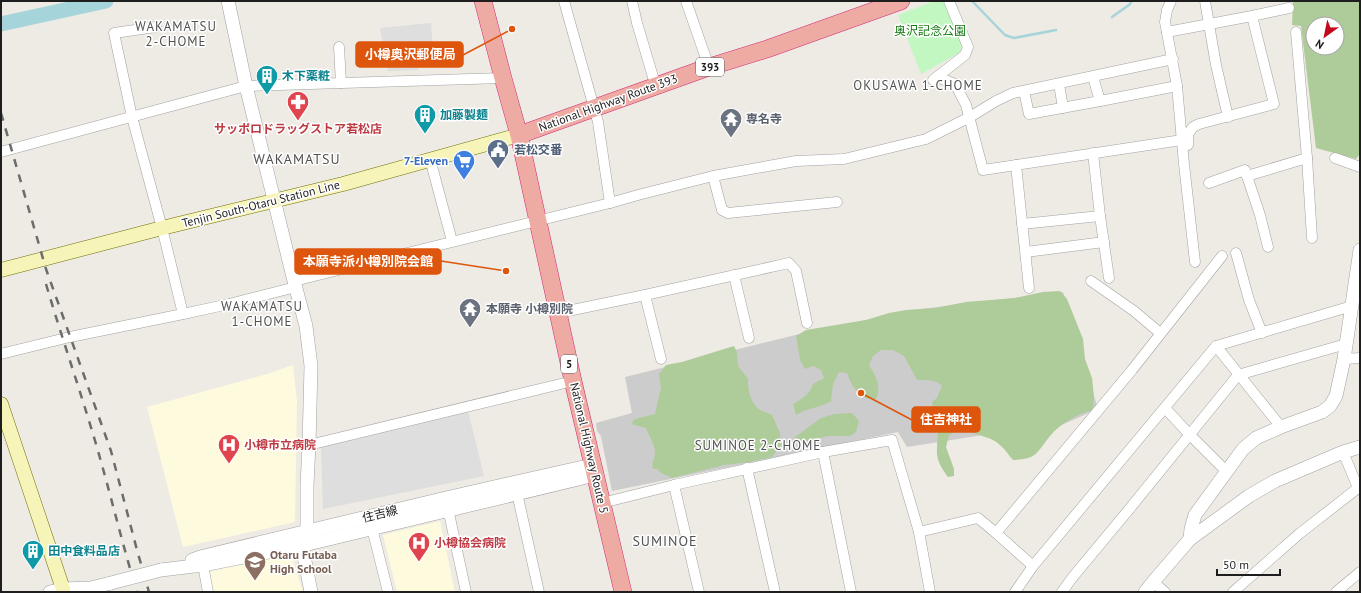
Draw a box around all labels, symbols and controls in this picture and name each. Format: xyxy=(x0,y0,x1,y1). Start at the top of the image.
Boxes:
north arrow xyxy=(1305,16,1345,56)
district label: WAKAMATSU 2-CHOME xyxy=(135,18,217,50)
park label: 奥沢記念公園 xyxy=(894,23,966,38)
text: N xyxy=(1313,37,1326,52)
callout: 小樽奥沢郵便局 xyxy=(356,42,463,67)
text: 小樽奥沢郵便局 xyxy=(364,46,456,63)
road number: 393 xyxy=(696,58,724,76)
building icon: 木下薬粧 xyxy=(254,63,280,96)
place label: 木下薬粧 xyxy=(282,68,330,83)
street label: National Highway Route 393 xyxy=(536,70,679,135)
district label: OKUSAWA 1-CHOME xyxy=(853,77,983,94)
pharmacy icon: サッポロドラッグストア若松店 xyxy=(285,89,311,122)
building icon: 加藤製麺 xyxy=(412,102,438,135)
temple icon: 専名寺 xyxy=(718,106,744,139)
place label: 加藤製麺 xyxy=(440,107,488,122)
place label: 専名寺 xyxy=(746,111,782,126)
place label: サッポロドラッグストア若松店 xyxy=(214,121,382,136)
public building icon: 若松交番 xyxy=(485,137,511,170)
place label: 若松交番 xyxy=(514,142,563,157)
supermarket icon: 7-Eleven xyxy=(451,148,477,181)
district label: WAKAMATSU xyxy=(253,150,341,168)
place label: 7-Eleven xyxy=(404,153,448,168)
street label: Tenjin South-Otaru Station Line xyxy=(180,177,341,230)
callout: 本願寺派小樽別院会館 xyxy=(295,249,441,274)
text: 本願寺派小樽別院会館 xyxy=(303,253,433,270)
temple icon: 本願寺 小樽別院 xyxy=(457,296,483,329)
district label: WAKAMATSU 1-CHOME xyxy=(221,298,303,330)
place label: 本願寺 小樽別院 xyxy=(486,301,573,316)
road number: 5 xyxy=(561,355,577,373)
street label: National Highway Route 5 xyxy=(567,381,612,515)
callout: 住吉神社 xyxy=(912,407,980,432)
text: 住吉神社 xyxy=(920,411,972,428)
hospital icon: 小樽市立病院 xyxy=(216,432,242,465)
place label: 小樽市立病院 xyxy=(244,437,316,452)
district label: SUMINOE 2-CHOME xyxy=(695,437,821,454)
street label: 住吉線 xyxy=(361,502,399,525)
hospital icon: 小樽協会病院 xyxy=(406,530,432,563)
district label: SUMINOE xyxy=(632,532,698,550)
place label: 小樽協会病院 xyxy=(434,535,506,550)
building icon: 田中食料品店 xyxy=(20,538,46,571)
place label: 田中食料品店 xyxy=(48,543,120,558)
place label: Otaru Futaba High School xyxy=(270,547,337,576)
school or university icon: Otaru Futaba High School xyxy=(242,549,268,582)
scale bar xyxy=(1217,551,1280,577)
text: 50 m xyxy=(1223,557,1249,572)

